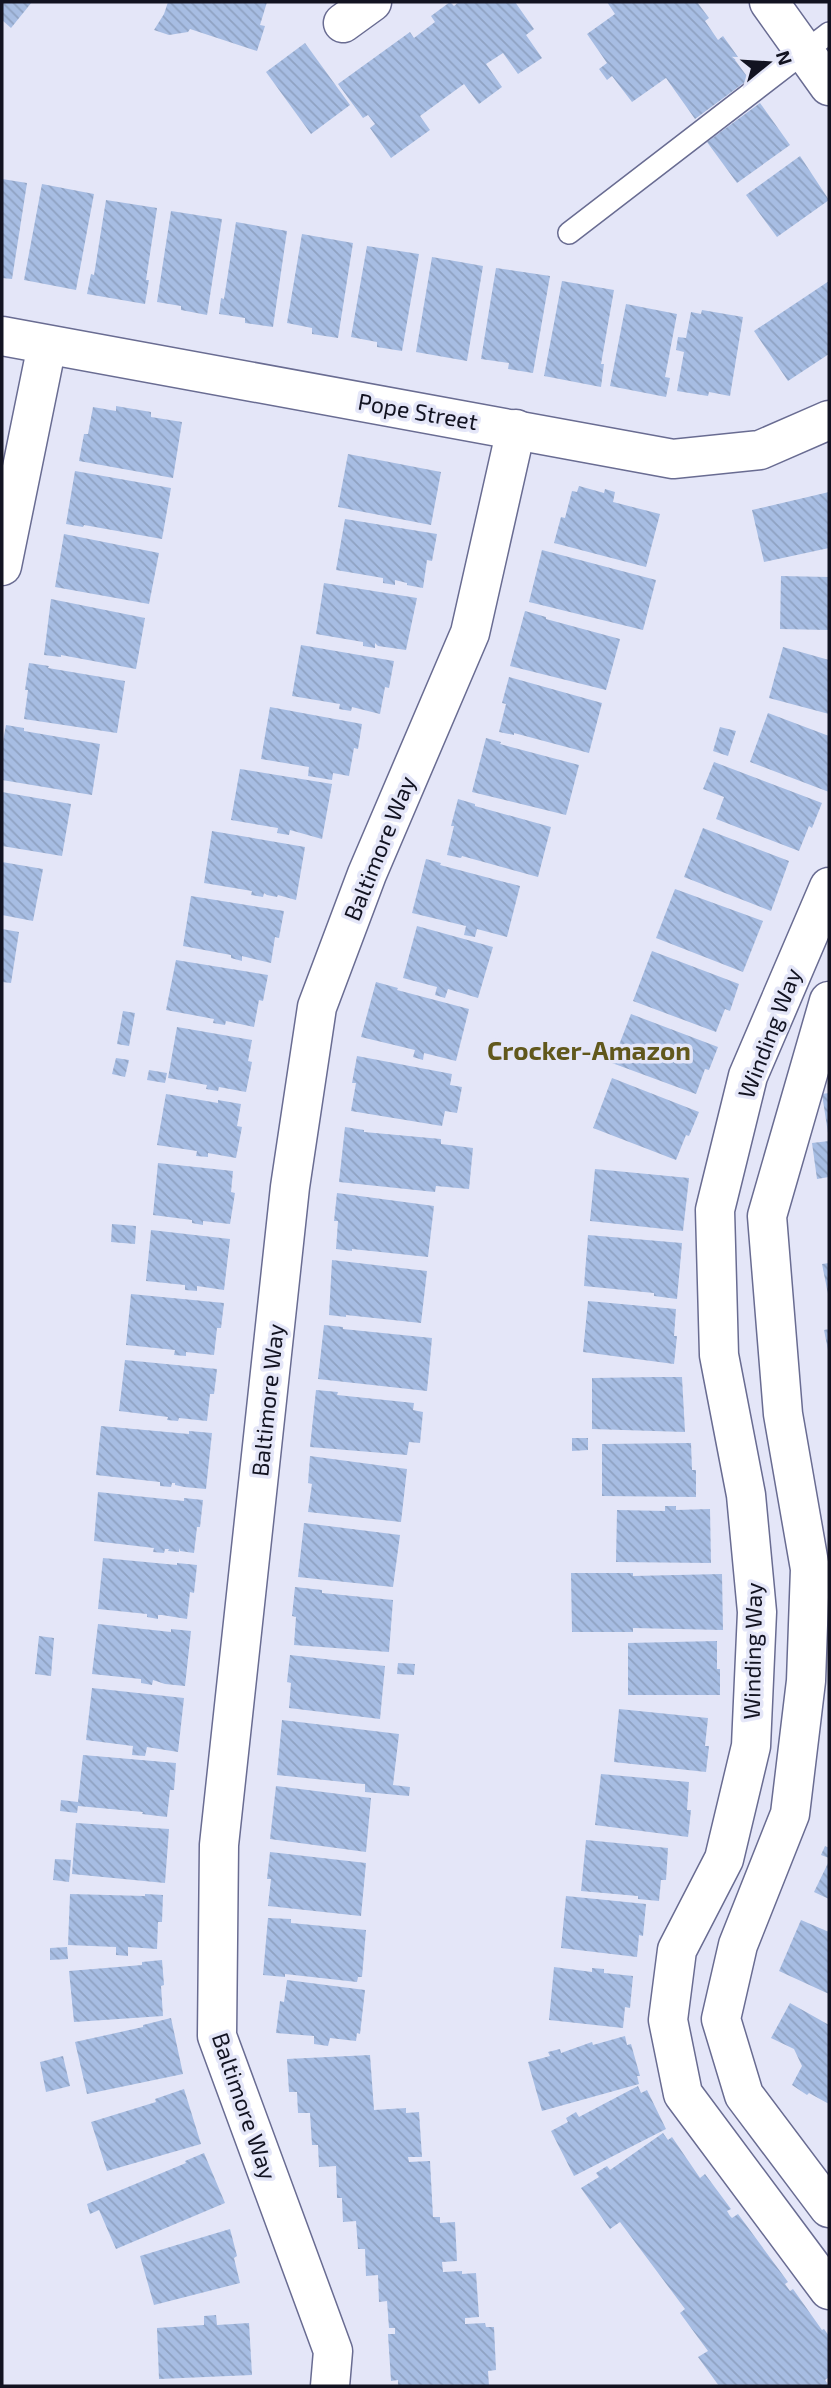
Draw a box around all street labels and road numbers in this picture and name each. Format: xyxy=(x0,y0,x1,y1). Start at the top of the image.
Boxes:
street label: Pope Street xyxy=(356,387,480,435)
street label: Baltimore Way xyxy=(337,772,421,924)
street label: Winding Way xyxy=(731,964,807,1102)
street label: Baltimore Way xyxy=(245,1322,289,1478)
street label: Winding Way xyxy=(737,1582,767,1720)
street label: Baltimore Way xyxy=(207,2029,283,2183)

